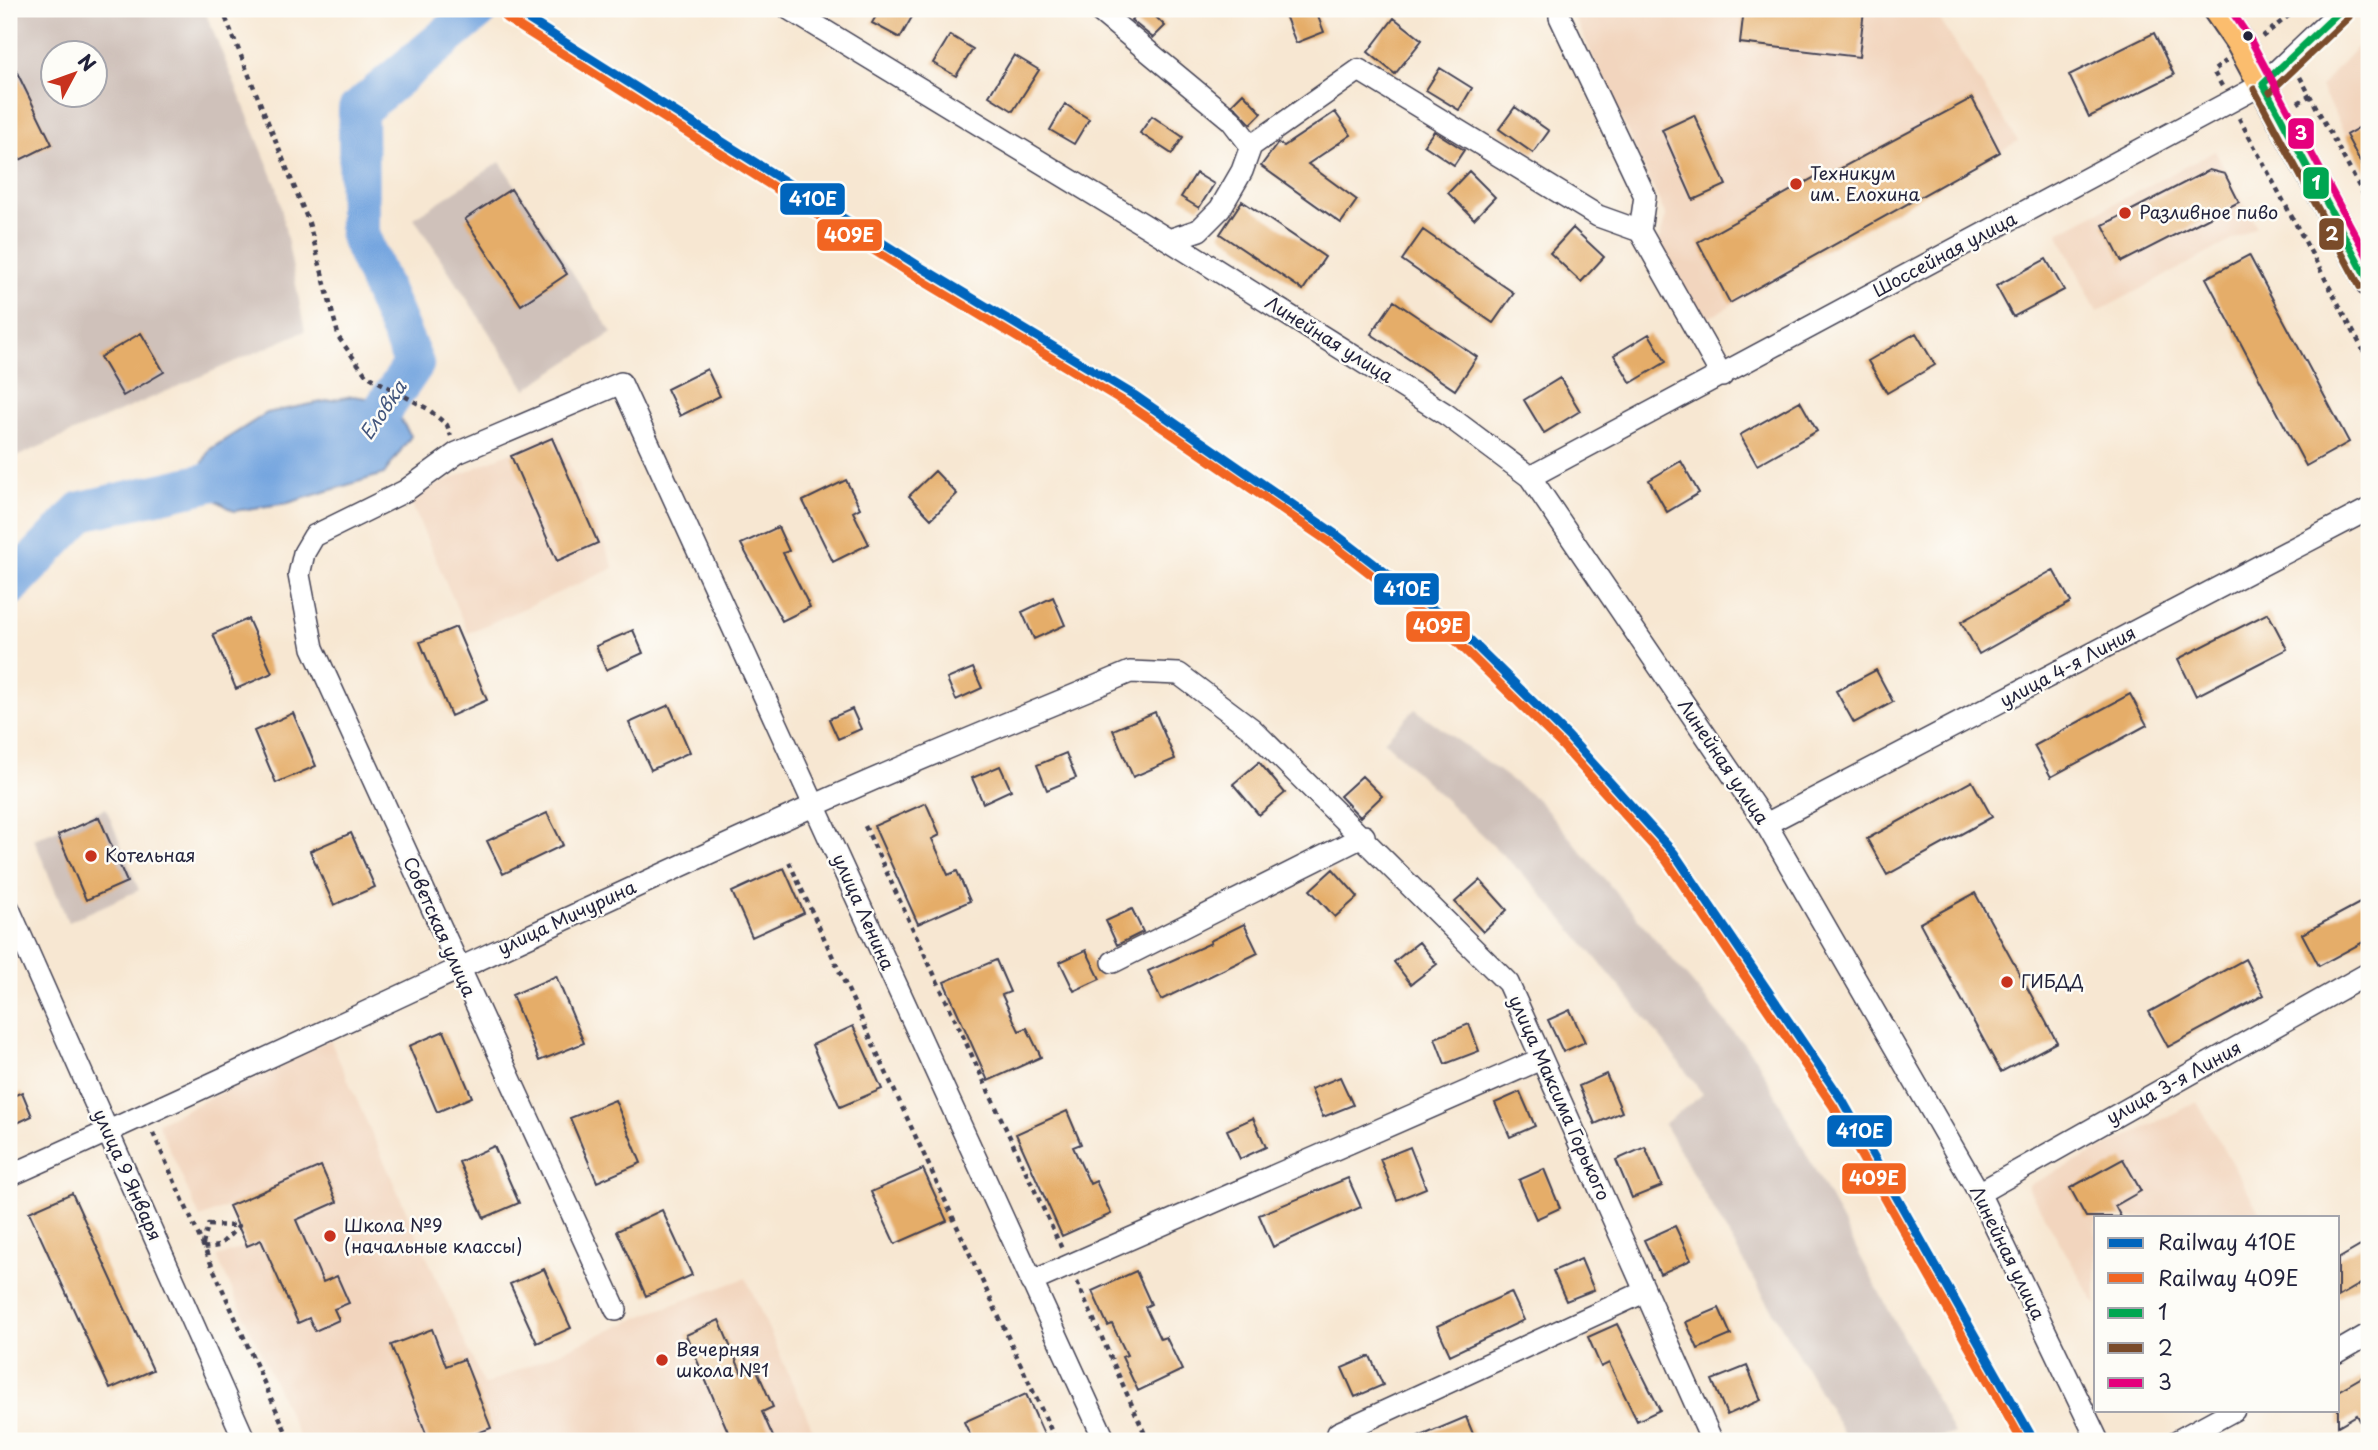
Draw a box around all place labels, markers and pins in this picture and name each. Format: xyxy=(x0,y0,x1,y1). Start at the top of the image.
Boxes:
unlabelled marker xyxy=(2241,29,2255,43)
place label: Техникум им. Елохина xyxy=(1810,159,1920,207)
marker: Техникум им. Елохина xyxy=(1788,176,1804,192)
place label: Разливное пиво xyxy=(2139,198,2278,225)
marker: Разливное пиво xyxy=(2117,205,2133,221)
place label: Котельная xyxy=(105,841,196,868)
marker: Котельная xyxy=(83,848,99,864)
place label: ГИБДД xyxy=(2021,967,2084,994)
marker: ГИБДД xyxy=(1999,974,2015,990)
place label: Школа №9 (начальные классы) xyxy=(344,1211,522,1259)
marker: Школа №9 (начальные классы) xyxy=(322,1228,338,1244)
place label: Вечерняя школа №1 xyxy=(676,1335,769,1383)
marker: Вечерняя школа №1 xyxy=(654,1352,670,1368)

